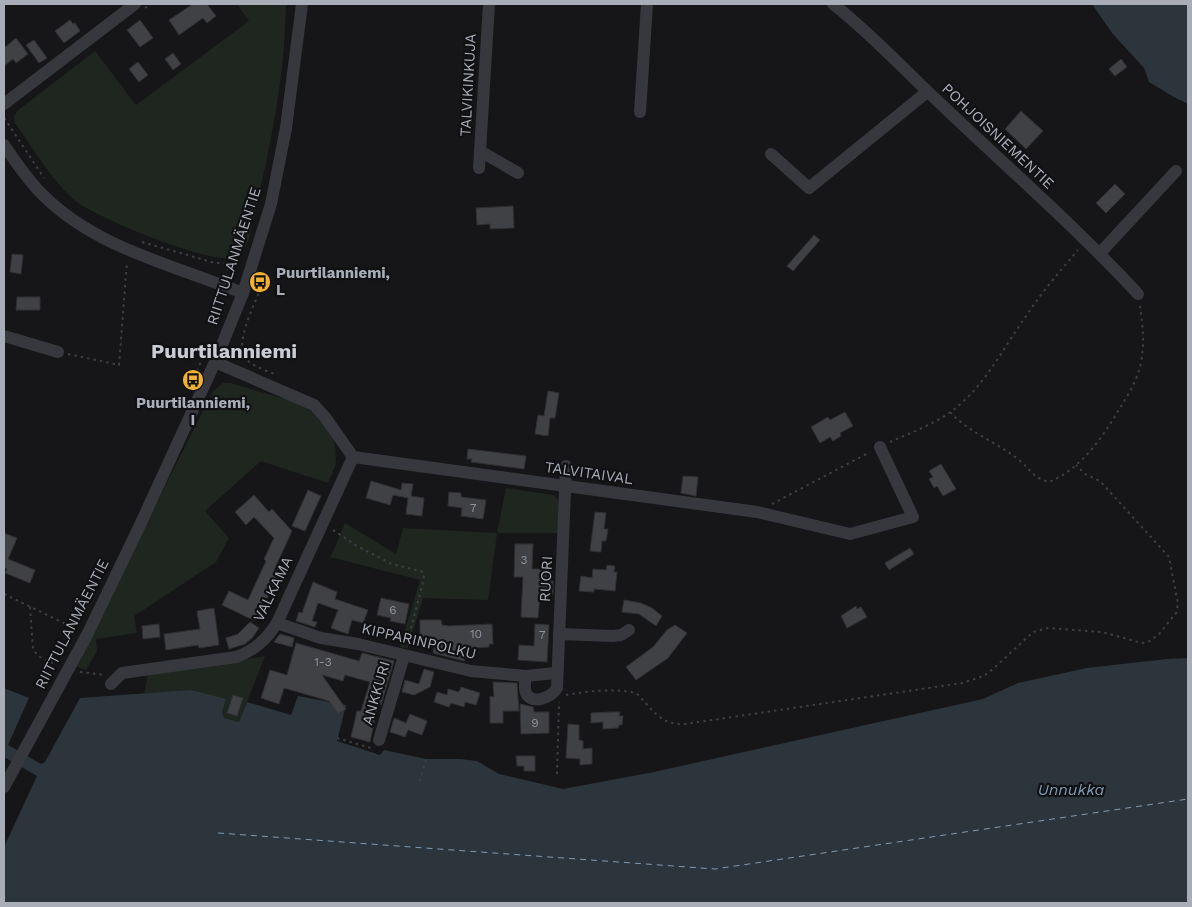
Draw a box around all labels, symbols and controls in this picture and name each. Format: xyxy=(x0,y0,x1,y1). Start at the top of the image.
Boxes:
street label: TALVIKINKUJA xyxy=(456,33,480,137)
street label: POHJOISNIEMENTIE xyxy=(938,79,1058,193)
street label: RIITTULANMÄENTIE xyxy=(203,185,265,327)
place label: Puurtilanniemi, L xyxy=(276,264,390,299)
bus stop icon: Puurtilanniemi, L xyxy=(248,270,272,294)
district label: Puurtilanniemi xyxy=(151,339,297,363)
bus stop icon: Puurtilanniemi, I xyxy=(181,368,205,392)
place label: Puurtilanniemi, I xyxy=(136,394,250,429)
street label: TALVITAIVAL xyxy=(544,458,634,488)
house number: 7 xyxy=(470,501,477,515)
street label: VALKAMA xyxy=(250,553,297,624)
house number: 3 xyxy=(521,553,528,567)
street label: RUORI xyxy=(536,555,556,603)
street label: RIITTULANMÄENTIE xyxy=(31,556,113,692)
house number: 6 xyxy=(389,603,397,617)
street label: KIPPARINPOLKU xyxy=(360,619,478,663)
house number: 10 xyxy=(470,627,482,641)
house number: 7 xyxy=(539,628,546,642)
house number: 1-3 xyxy=(314,655,332,669)
street label: ANKKURI xyxy=(358,659,394,727)
house number: 9 xyxy=(531,716,539,730)
water label: Unnukka xyxy=(1038,780,1104,799)

